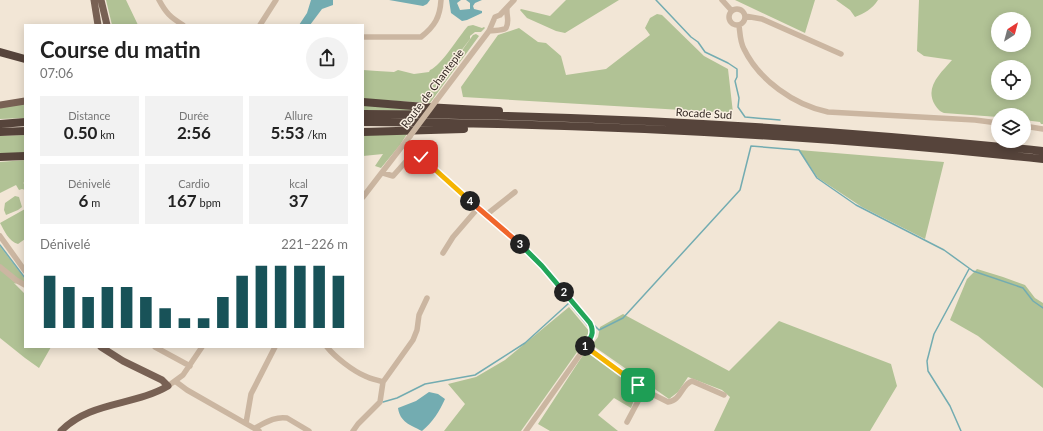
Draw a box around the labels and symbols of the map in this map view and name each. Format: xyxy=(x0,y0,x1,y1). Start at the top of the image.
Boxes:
north arrow xyxy=(991,12,1031,52)
street label: Route de Chantepie xyxy=(398,46,466,130)
street label: Rocade Sud xyxy=(675,105,733,121)
pin xyxy=(404,140,438,174)
pin: 4 xyxy=(460,191,480,211)
pin: 3 xyxy=(510,234,530,254)
pin: 2 xyxy=(554,282,574,302)
pin: 1 xyxy=(575,336,595,356)
pin xyxy=(621,368,655,402)

